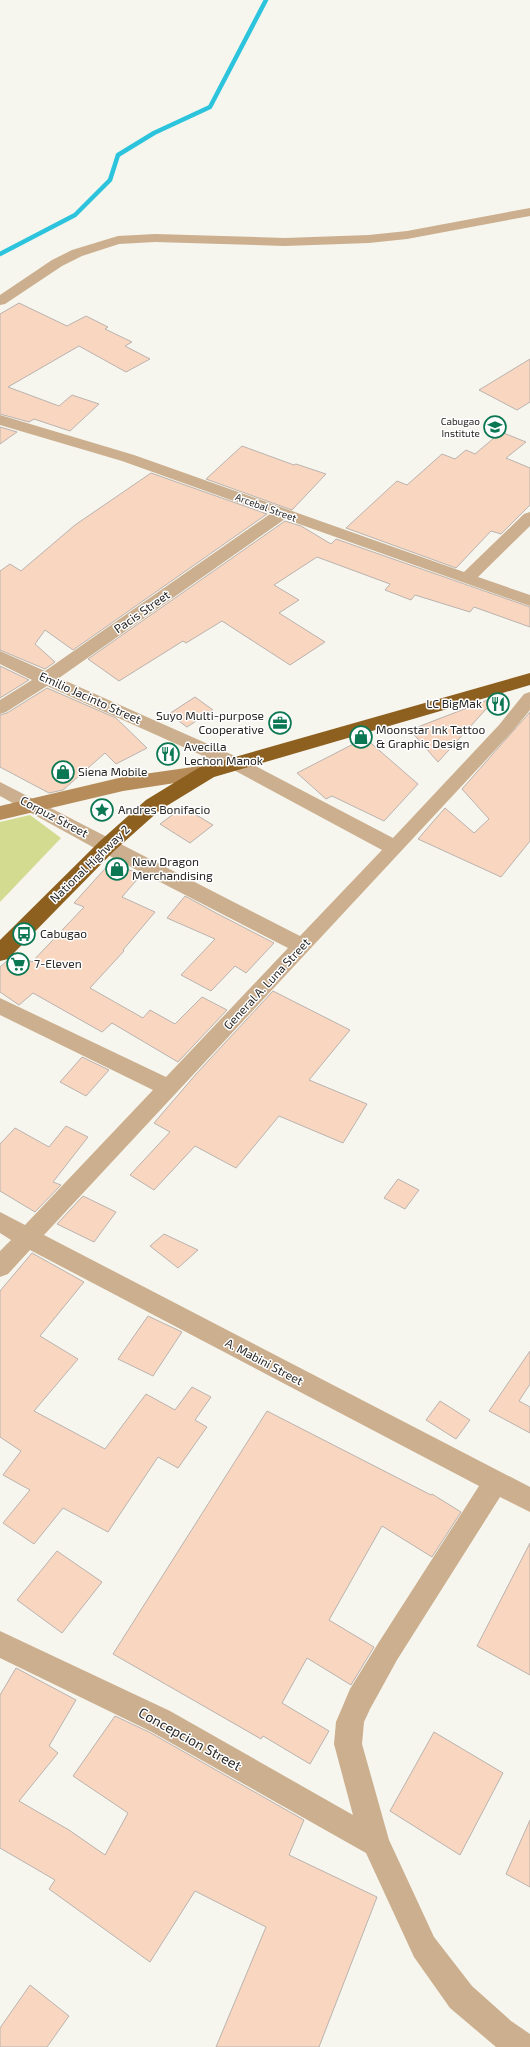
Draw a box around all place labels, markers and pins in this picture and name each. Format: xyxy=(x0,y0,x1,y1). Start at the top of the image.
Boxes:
school or university icon: Cabugao Institute xyxy=(482,414,508,440)
place label: Cabugao Institute xyxy=(441,415,480,439)
restaurant icon: LC BigMak xyxy=(485,691,511,717)
place label: LC BigMak xyxy=(426,696,482,710)
place label: Suyo Multi-purpose Cooperative xyxy=(156,708,264,736)
office icon: Suyo Multi-purpose Cooperative xyxy=(267,710,293,736)
place label: Moonstar Ink Tattoo & Graphic Design xyxy=(376,722,486,750)
shop icon: Moonstar Ink Tattoo & Graphic Design xyxy=(348,724,374,750)
place label: Avecilla Lechon Manok xyxy=(184,739,263,767)
restaurant icon: Avecilla Lechon Manok xyxy=(155,741,181,767)
shop icon: Siena Mobile xyxy=(50,759,76,785)
place label: Siena Mobile xyxy=(78,764,148,778)
place icon: Andres Bonifacio xyxy=(89,797,115,823)
place label: Andres Bonifacio xyxy=(118,802,210,816)
place label: New Dragon Merchandising xyxy=(132,854,213,882)
shop icon: New Dragon Merchandising xyxy=(104,856,130,882)
bus stop icon: Cabugao xyxy=(11,921,37,947)
place label: Cabugao xyxy=(40,926,87,940)
supermarket icon: 7-Eleven xyxy=(5,951,31,977)
place label: 7-Eleven xyxy=(34,956,82,970)

